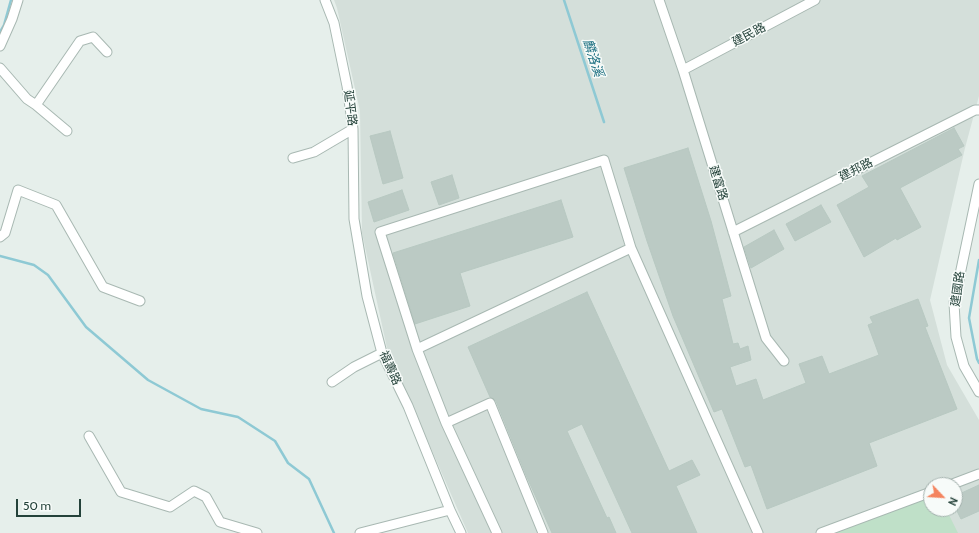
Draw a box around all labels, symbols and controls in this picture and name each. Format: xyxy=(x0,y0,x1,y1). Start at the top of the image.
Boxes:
street label: 建民路 xyxy=(730,20,768,50)
water label: 麟洛溪 xyxy=(580,37,606,79)
street label: 延平路 xyxy=(341,89,359,127)
street label: 建邦路 xyxy=(837,155,875,185)
street label: 建富路 xyxy=(706,164,730,202)
street label: 建國路 xyxy=(948,270,968,308)
street label: 福壽路 xyxy=(376,349,404,387)
north arrow xyxy=(923,477,963,517)
scale bar xyxy=(18,491,83,517)
text: N xyxy=(945,495,961,508)
text: 50 m xyxy=(23,498,51,513)

